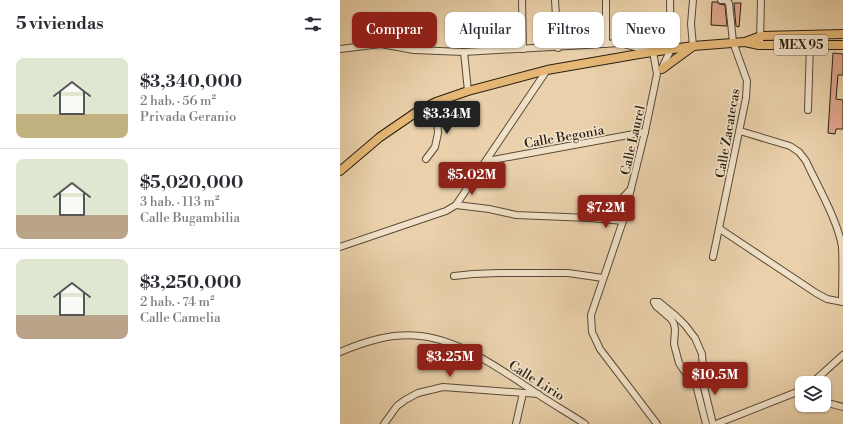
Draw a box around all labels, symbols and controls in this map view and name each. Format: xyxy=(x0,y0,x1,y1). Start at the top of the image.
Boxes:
chip: Comprar xyxy=(352,12,437,48)
chip: Alquilar xyxy=(445,12,525,48)
chip: Filtros xyxy=(533,12,604,48)
chip: Nuevo xyxy=(612,12,680,48)
text: 5 viviendas xyxy=(16,13,104,35)
icon: filters xyxy=(302,13,324,35)
road number: MEX 95 xyxy=(774,35,828,55)
text: $3,340,000 xyxy=(140,71,242,93)
icon: home xyxy=(48,74,96,122)
street label: Calle Zacatecas xyxy=(712,87,744,179)
text: 2 hab. · 56 m² xyxy=(140,93,216,109)
pin: $3.34M xyxy=(414,101,480,135)
street label: Calle Laurel xyxy=(617,104,649,177)
text: $3.34M xyxy=(423,106,471,122)
text: Privada Geranio xyxy=(140,109,236,125)
street label: Calle Begonia xyxy=(523,122,606,152)
pin: $5.02M xyxy=(439,162,505,196)
text: $5.02M xyxy=(448,167,496,183)
text: $5,020,000 xyxy=(140,172,243,194)
icon: home xyxy=(48,175,96,223)
text: 3 hab. · 113 m² xyxy=(140,194,219,210)
pin: $7.2M xyxy=(578,195,634,229)
text: $7.2M xyxy=(587,200,625,216)
text: Calle Bugambilia xyxy=(140,210,240,226)
text: $3,250,000 xyxy=(140,272,241,294)
icon: home xyxy=(48,275,96,323)
text: 2 hab. · 74 m² xyxy=(140,294,214,310)
text: Calle Camelia xyxy=(140,310,221,326)
pin: $3.25M xyxy=(417,344,483,378)
text: $3.25M xyxy=(426,349,474,365)
street label: Calle Lirio xyxy=(506,357,567,404)
pin: $10.5M xyxy=(682,362,748,396)
text: $10.5M xyxy=(692,367,738,383)
map controls xyxy=(795,376,831,412)
button: layers xyxy=(795,376,831,412)

